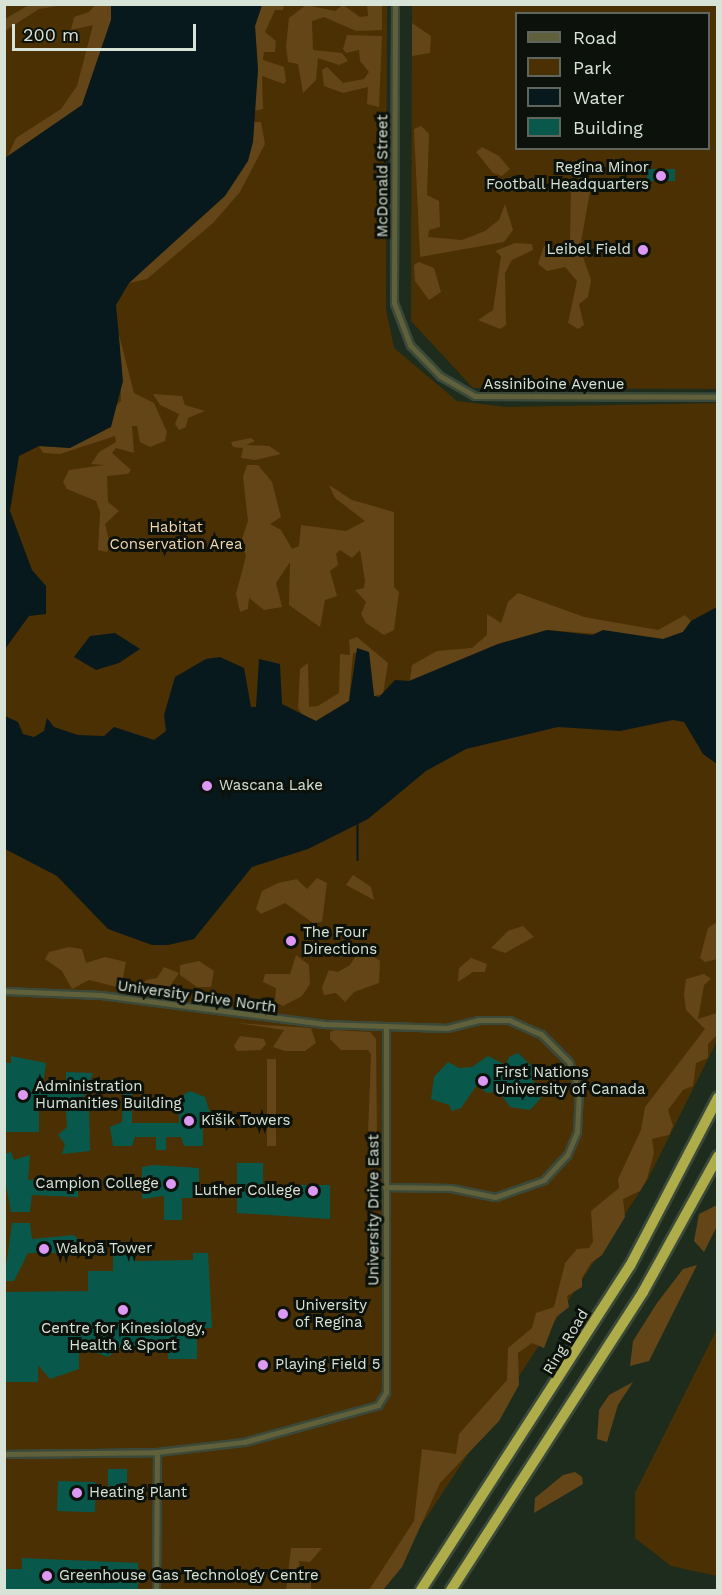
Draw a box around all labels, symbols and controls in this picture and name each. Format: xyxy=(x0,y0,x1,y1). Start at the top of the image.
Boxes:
scale bar xyxy=(15,12,200,50)
legend xyxy=(515,12,710,150)
text: 200 m xyxy=(23,24,79,45)
text: Road xyxy=(573,27,617,48)
text: Park xyxy=(573,57,612,78)
text: Water xyxy=(573,87,625,108)
street label: McDonald Street xyxy=(374,115,392,237)
text: Building xyxy=(573,117,643,138)
place label: Regina Minor Football Headquarters xyxy=(485,158,649,193)
marker: Regina Minor Football Headquarters xyxy=(654,169,668,183)
place label: Leibel Field xyxy=(546,241,631,259)
marker: Leibel Field xyxy=(636,243,650,257)
street label: Assiniboine Avenue xyxy=(483,376,625,394)
park label: Habitat Conservation Area xyxy=(109,518,243,553)
place label: Wascana Lake xyxy=(219,777,323,795)
marker: Wascana Lake xyxy=(200,779,214,793)
place label: The Four Directions xyxy=(303,923,377,958)
marker: The Four Directions xyxy=(284,934,298,948)
street label: University Drive North xyxy=(116,977,278,1017)
place label: First Nations University of Canada xyxy=(495,1063,646,1098)
marker: First Nations University of Canada xyxy=(476,1074,490,1088)
place label: Administration Humanities Building xyxy=(35,1077,181,1112)
marker: Administration Humanities Building xyxy=(16,1088,30,1102)
place label: Kīšik Towers xyxy=(201,1112,291,1130)
marker: Kīšik Towers xyxy=(182,1114,196,1128)
street label: University Drive East xyxy=(365,1134,383,1286)
place label: Campion College xyxy=(35,1175,159,1193)
marker: Campion College xyxy=(164,1177,178,1191)
place label: Luther College xyxy=(194,1182,301,1200)
marker: Luther College xyxy=(306,1184,320,1198)
place label: Wakpā Tower xyxy=(56,1240,153,1258)
marker: Wakpā Tower xyxy=(37,1242,51,1256)
place label: University of Regina xyxy=(295,1296,367,1331)
marker: Centre for Kinesiology, Health & Sport xyxy=(116,1303,130,1317)
street label: Ring Road xyxy=(540,1306,592,1378)
marker: University of Regina xyxy=(276,1307,290,1321)
place label: Centre for Kinesiology, Health & Sport xyxy=(41,1319,205,1354)
place label: Playing Field 5 xyxy=(275,1356,381,1374)
marker: Playing Field 5 xyxy=(256,1358,270,1372)
place label: Heating Plant xyxy=(89,1484,187,1502)
marker: Heating Plant xyxy=(70,1486,84,1500)
place label: Greenhouse Gas Technology Centre xyxy=(59,1567,319,1585)
marker: Greenhouse Gas Technology Centre xyxy=(40,1569,54,1583)

